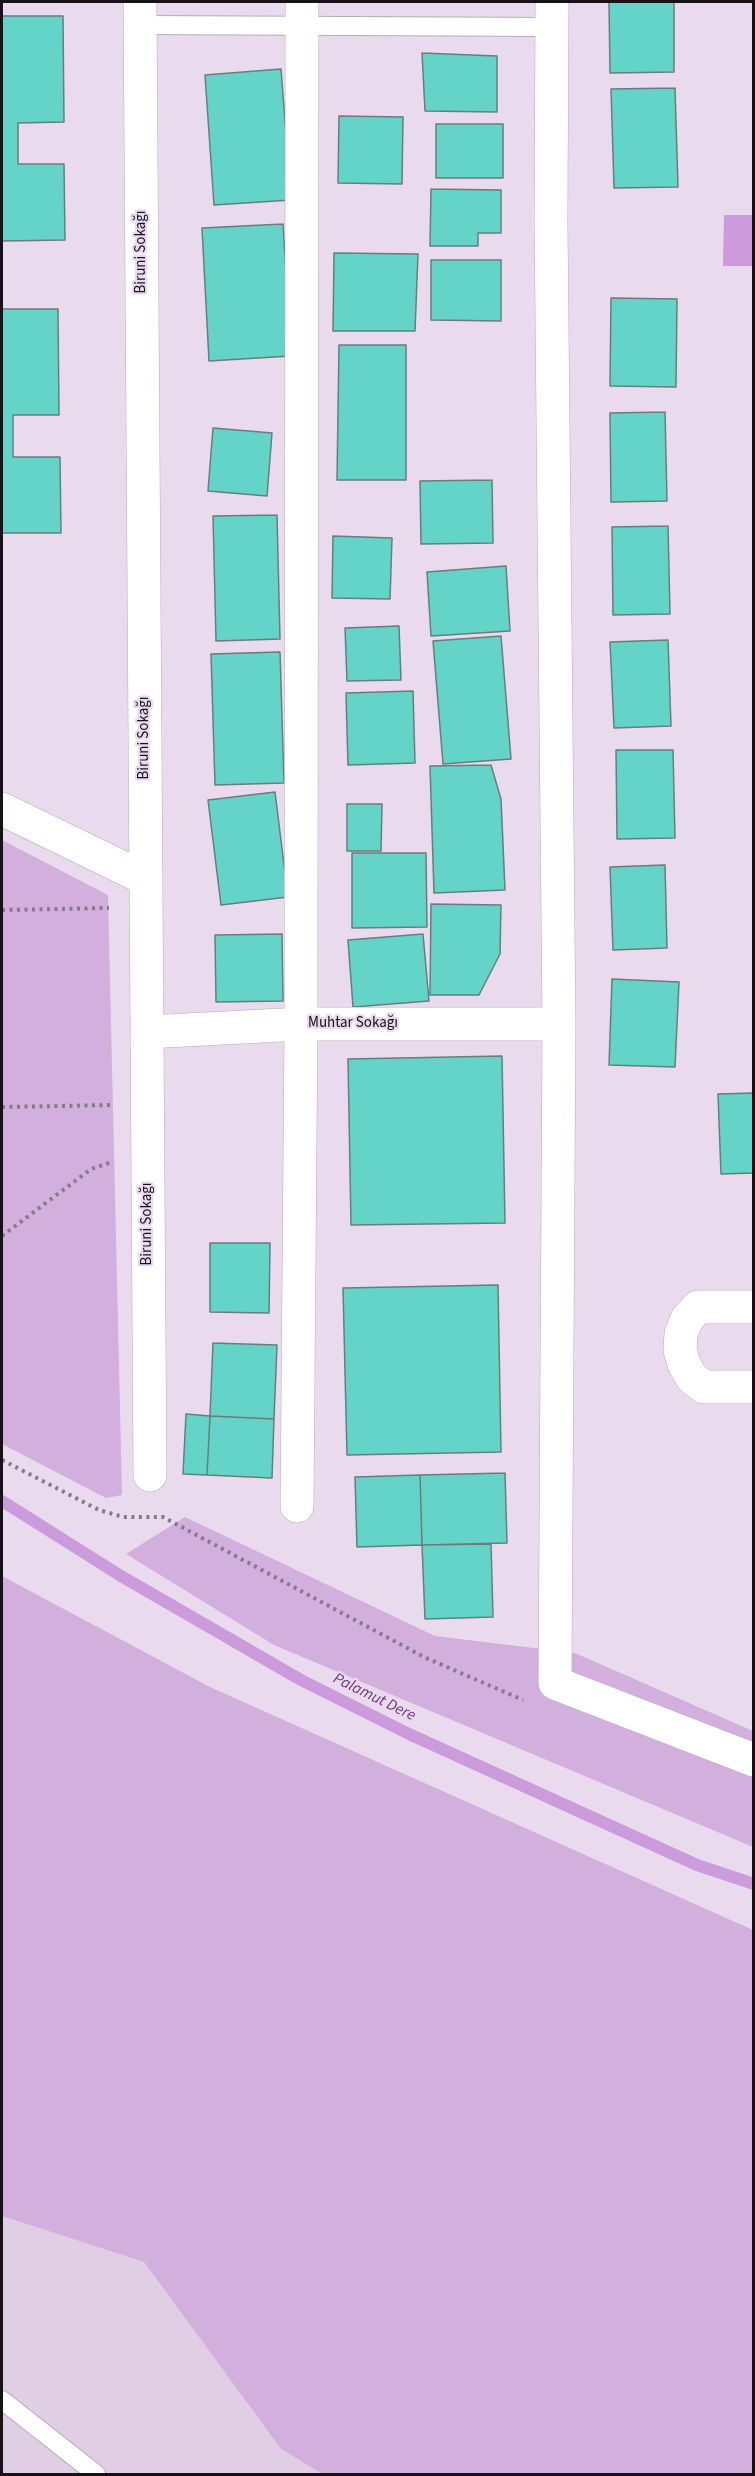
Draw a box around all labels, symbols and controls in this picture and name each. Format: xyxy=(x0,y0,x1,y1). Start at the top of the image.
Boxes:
street label: Biruni Sokağı xyxy=(133,210,151,294)
street label: Biruni Sokağı xyxy=(136,696,154,780)
street label: Muhtar Sokağı xyxy=(308,1015,398,1033)
street label: Biruni Sokağı xyxy=(139,1182,157,1266)
water label: Palamut Dere xyxy=(330,1670,418,1726)

